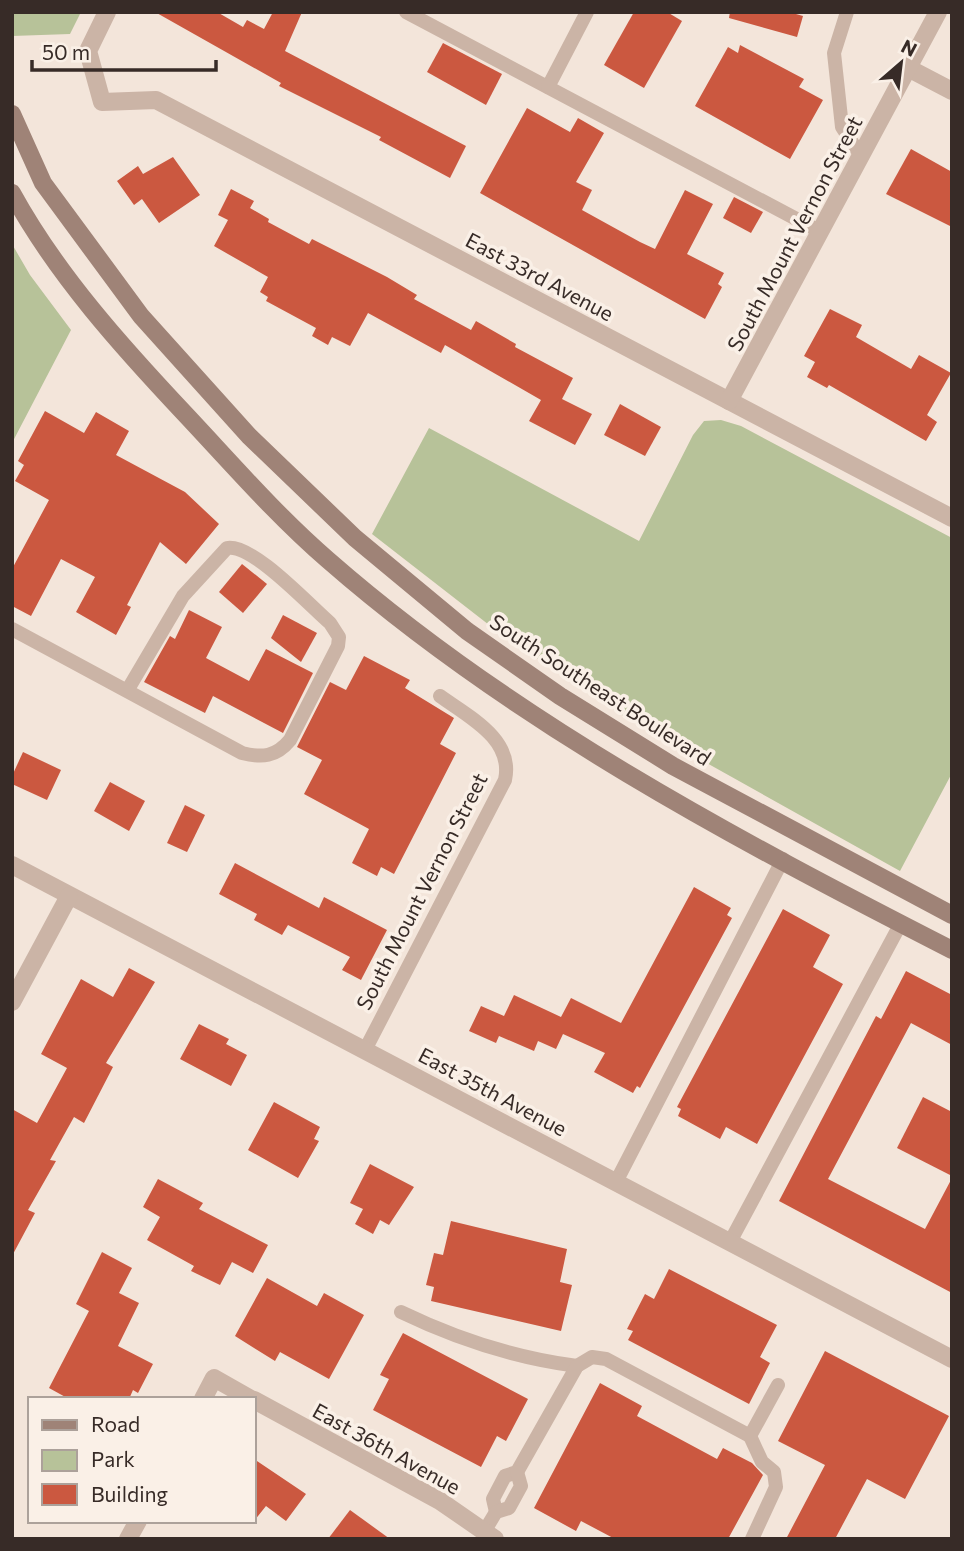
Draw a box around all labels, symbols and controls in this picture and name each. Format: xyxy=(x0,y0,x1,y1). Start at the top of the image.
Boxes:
scale bar xyxy=(32,28,215,72)
north arrow xyxy=(866,28,936,98)
text: N xyxy=(898,34,921,61)
text: 50 m xyxy=(42,39,90,64)
street label: South Mount Vernon Street xyxy=(721,111,867,355)
street label: East 33rd Avenue xyxy=(462,227,618,325)
street label: South Southeast Boulevard xyxy=(486,608,716,770)
street label: South Mount Vernon Street xyxy=(350,768,492,1014)
street label: East 35th Avenue xyxy=(415,1041,571,1141)
legend xyxy=(28,1397,256,1523)
street label: East 36th Avenue xyxy=(309,1397,465,1499)
text: Road xyxy=(91,1411,140,1436)
text: Park xyxy=(91,1446,135,1471)
text: Building xyxy=(91,1481,168,1506)

